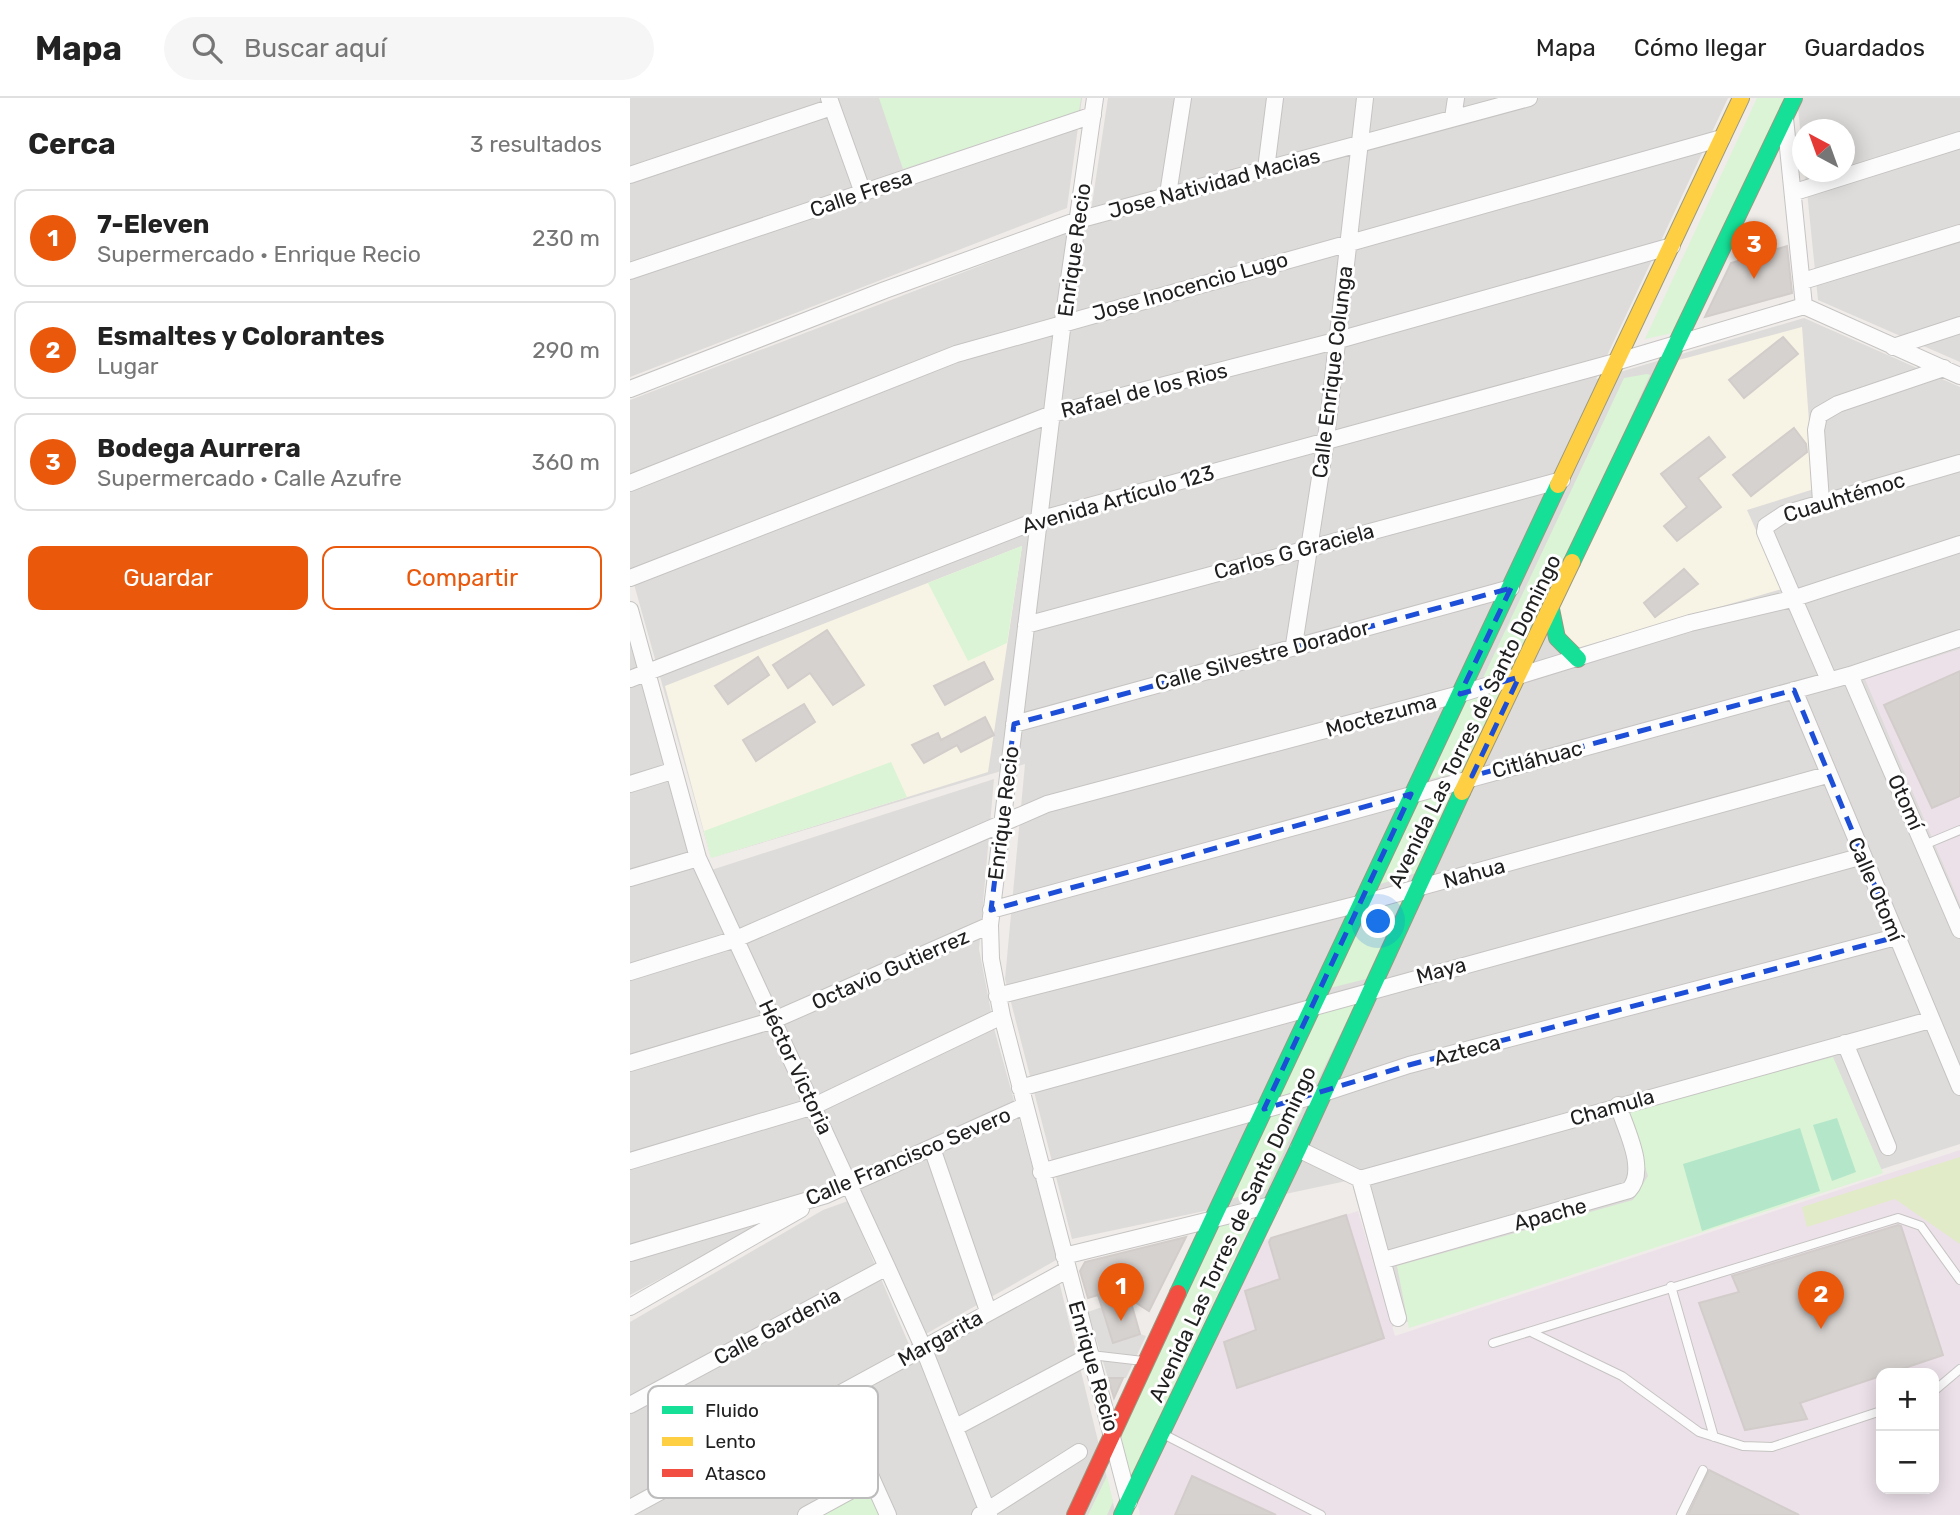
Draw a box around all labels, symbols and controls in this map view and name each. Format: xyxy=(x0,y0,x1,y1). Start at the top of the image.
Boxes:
search box xyxy=(164,17,654,80)
text: Mapa xyxy=(35,29,122,68)
icon: search xyxy=(188,29,226,67)
text: Buscar aquí xyxy=(244,33,387,64)
text: Mapa xyxy=(1536,34,1596,62)
text: Cómo llegar xyxy=(1634,34,1766,62)
text: Guardados xyxy=(1804,34,1925,62)
north arrow xyxy=(1792,119,1855,182)
text: Cerca xyxy=(28,126,116,162)
text: 3 resultados xyxy=(470,130,602,158)
street label: Jose Natividad Macias xyxy=(1105,143,1323,223)
street label: Calle Fresa xyxy=(807,164,915,222)
street label: Enrique Recio xyxy=(1052,182,1096,318)
text: 7-Eleven xyxy=(97,209,210,240)
pin: 3 xyxy=(1731,221,1777,279)
text: 1 xyxy=(47,224,59,252)
text: 230 m xyxy=(532,224,600,252)
text: Supermercado · Enrique Recio xyxy=(97,240,421,268)
street label: Jose Inocencio Lugo xyxy=(1089,246,1291,326)
street label: Calle Enrique Colunga xyxy=(1307,264,1357,480)
text: Esmaltes y Colorantes xyxy=(97,321,385,352)
text: 2 xyxy=(46,336,60,364)
text: 290 m xyxy=(532,336,600,364)
text: Lugar xyxy=(97,352,159,380)
street label: Rafael de los Rios xyxy=(1058,357,1230,423)
text: Bodega Aurrera xyxy=(97,433,301,464)
text: 3 xyxy=(45,448,61,476)
text: 360 m xyxy=(532,448,600,476)
street label: Avenida Artículo 123 xyxy=(1019,460,1217,538)
text: Supermercado · Calle Azufre xyxy=(97,464,402,492)
street label: Cuauhtémoc xyxy=(1780,467,1908,527)
street label: Carlos G Graciela xyxy=(1211,518,1377,584)
button: Guardar xyxy=(28,546,308,610)
button: Compartir xyxy=(322,546,602,610)
street label: Avenida Las Torres de Santo Domingo xyxy=(1382,550,1566,892)
street label: Calle Silvestre Dorador xyxy=(1152,614,1372,696)
street label: Moctezuma xyxy=(1323,688,1439,742)
street label: Citláhuac xyxy=(1489,735,1585,783)
street label: Enrique Recio xyxy=(982,745,1024,881)
street label: Otomí xyxy=(1883,770,1930,835)
street label: Calle Otomí xyxy=(1843,833,1910,946)
street label: Nahua xyxy=(1440,853,1508,893)
your location xyxy=(1361,904,1395,938)
street label: Octavio Gutierrez xyxy=(807,923,973,1015)
street label: Maya xyxy=(1413,951,1469,989)
street label: Héctor Victoria xyxy=(754,996,838,1138)
street label: Azteca xyxy=(1431,1029,1503,1071)
street label: Avenida Las Torres de Santo Domingo xyxy=(1143,1062,1321,1406)
street label: Chamula xyxy=(1567,1083,1657,1131)
street label: Calle Francisco Severo xyxy=(802,1101,1014,1211)
street label: Apache xyxy=(1511,1192,1589,1236)
pin: 1 xyxy=(1098,1263,1144,1321)
pin: 2 xyxy=(1798,1271,1844,1329)
street label: Calle Gardenia xyxy=(709,1282,845,1370)
street label: Enrique Recio xyxy=(1063,1298,1125,1434)
street label: Margarita xyxy=(893,1305,987,1371)
map controls xyxy=(1876,1368,1939,1494)
button: + xyxy=(1876,1368,1939,1431)
legend xyxy=(648,1386,878,1498)
text: Fluido xyxy=(705,1399,759,1422)
text: Lento xyxy=(705,1430,756,1453)
button: − xyxy=(1876,1431,1939,1494)
text: Atasco xyxy=(705,1462,766,1485)

